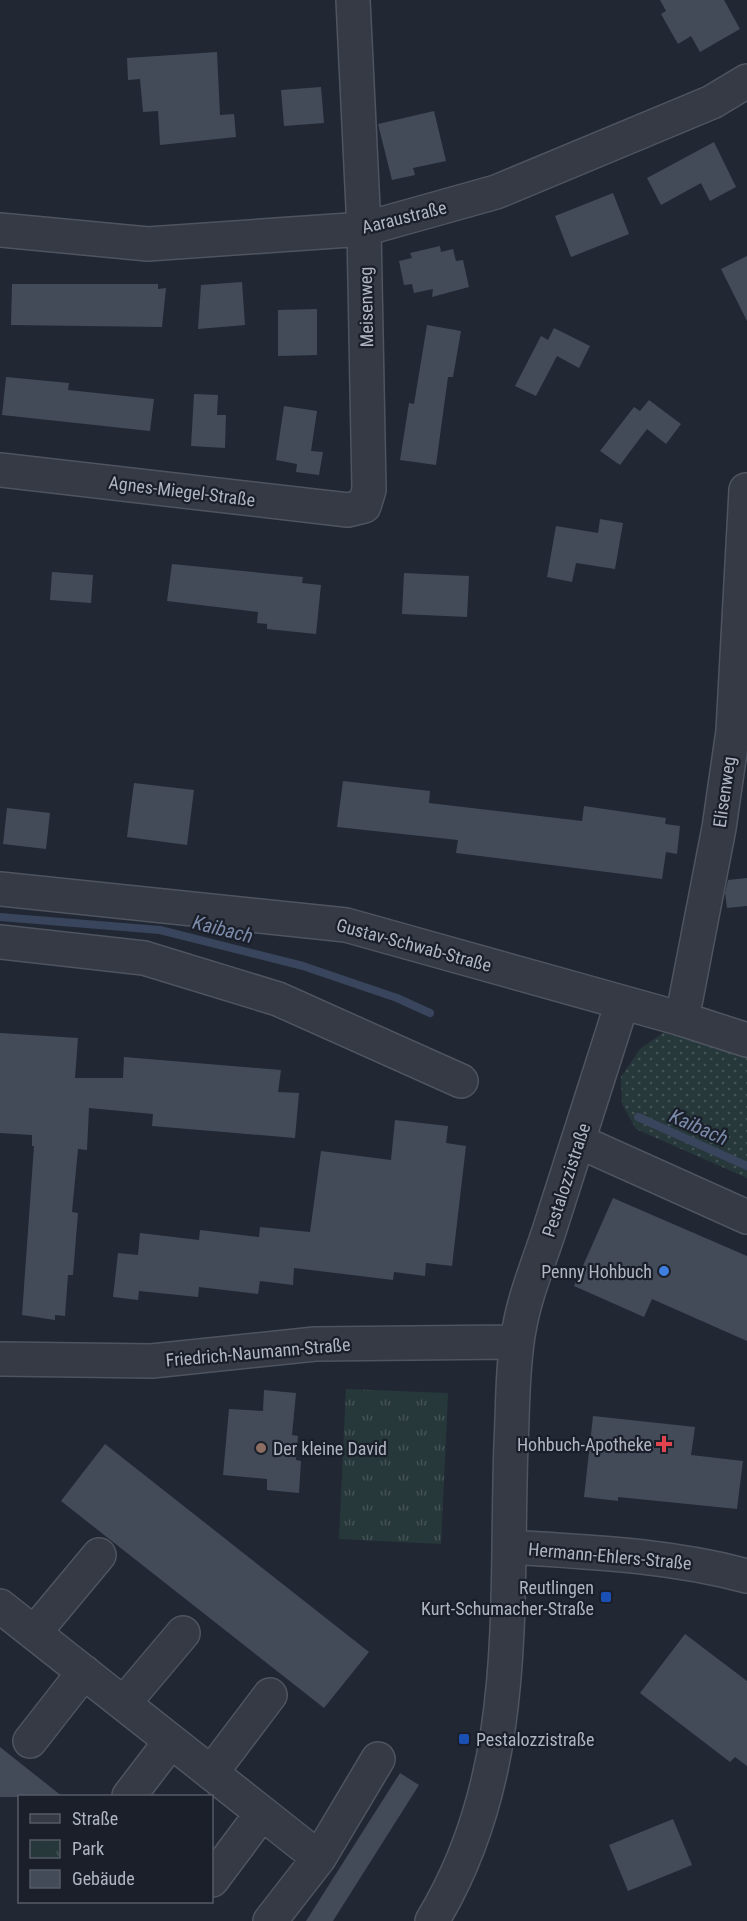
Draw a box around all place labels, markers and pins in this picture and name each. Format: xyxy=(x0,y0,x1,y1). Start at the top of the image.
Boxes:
place label: Penny Hohbuch xyxy=(541,1261,652,1282)
marker: Penny Hohbuch xyxy=(657,1264,671,1278)
place label: Hohbuch-Apotheke xyxy=(517,1434,652,1455)
marker: Hohbuch-Apotheke xyxy=(657,1437,671,1451)
place label: Der kleine David xyxy=(273,1438,387,1459)
marker: Der kleine David xyxy=(254,1441,268,1455)
place label: Reutlingen Kurt-Schumacher-Straße xyxy=(421,1577,594,1619)
marker: Reutlingen Kurt-Schumacher-Straße xyxy=(599,1590,613,1604)
place label: Pestalozzistraße xyxy=(476,1729,595,1750)
marker: Pestalozzistraße xyxy=(457,1732,471,1746)

